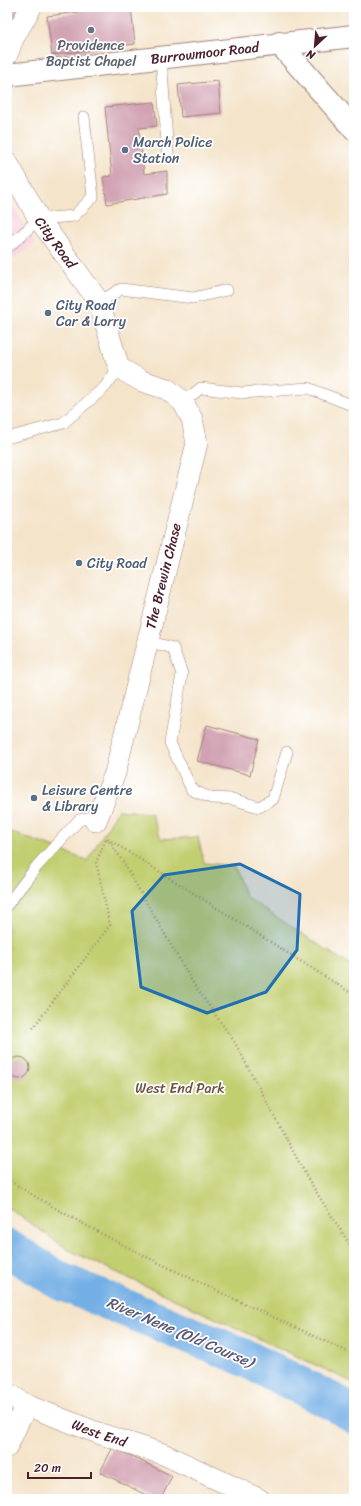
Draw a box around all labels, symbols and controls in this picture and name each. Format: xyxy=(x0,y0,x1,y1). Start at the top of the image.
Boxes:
marker: Providence Baptist Chapel xyxy=(86,25,96,35)
north arrow xyxy=(295,26,335,66)
place label: Providence Baptist Chapel xyxy=(46,33,137,74)
street label: Burrowmoor Road xyxy=(149,35,262,72)
text: N xyxy=(303,44,319,65)
place label: March Police Station xyxy=(133,130,213,171)
marker: March Police Station xyxy=(120,145,130,155)
street label: City Road xyxy=(28,211,84,275)
place label: City Road Car & Lorry xyxy=(56,293,127,334)
marker: City Road Car & Lorry xyxy=(43,308,53,318)
street label: The Brewin Chase xyxy=(138,520,189,632)
place label: City Road xyxy=(87,551,148,576)
marker: City Road xyxy=(74,558,84,568)
place label: Leisure Centre & Library xyxy=(42,778,132,819)
marker: Leisure Centre & Library xyxy=(29,793,39,803)
park label: West End Park xyxy=(135,1076,225,1101)
water label: River Nene (Old Course) xyxy=(103,1289,260,1376)
street label: West End xyxy=(68,1412,132,1455)
scale bar xyxy=(28,1454,91,1480)
text: 20 m xyxy=(34,1457,61,1479)

